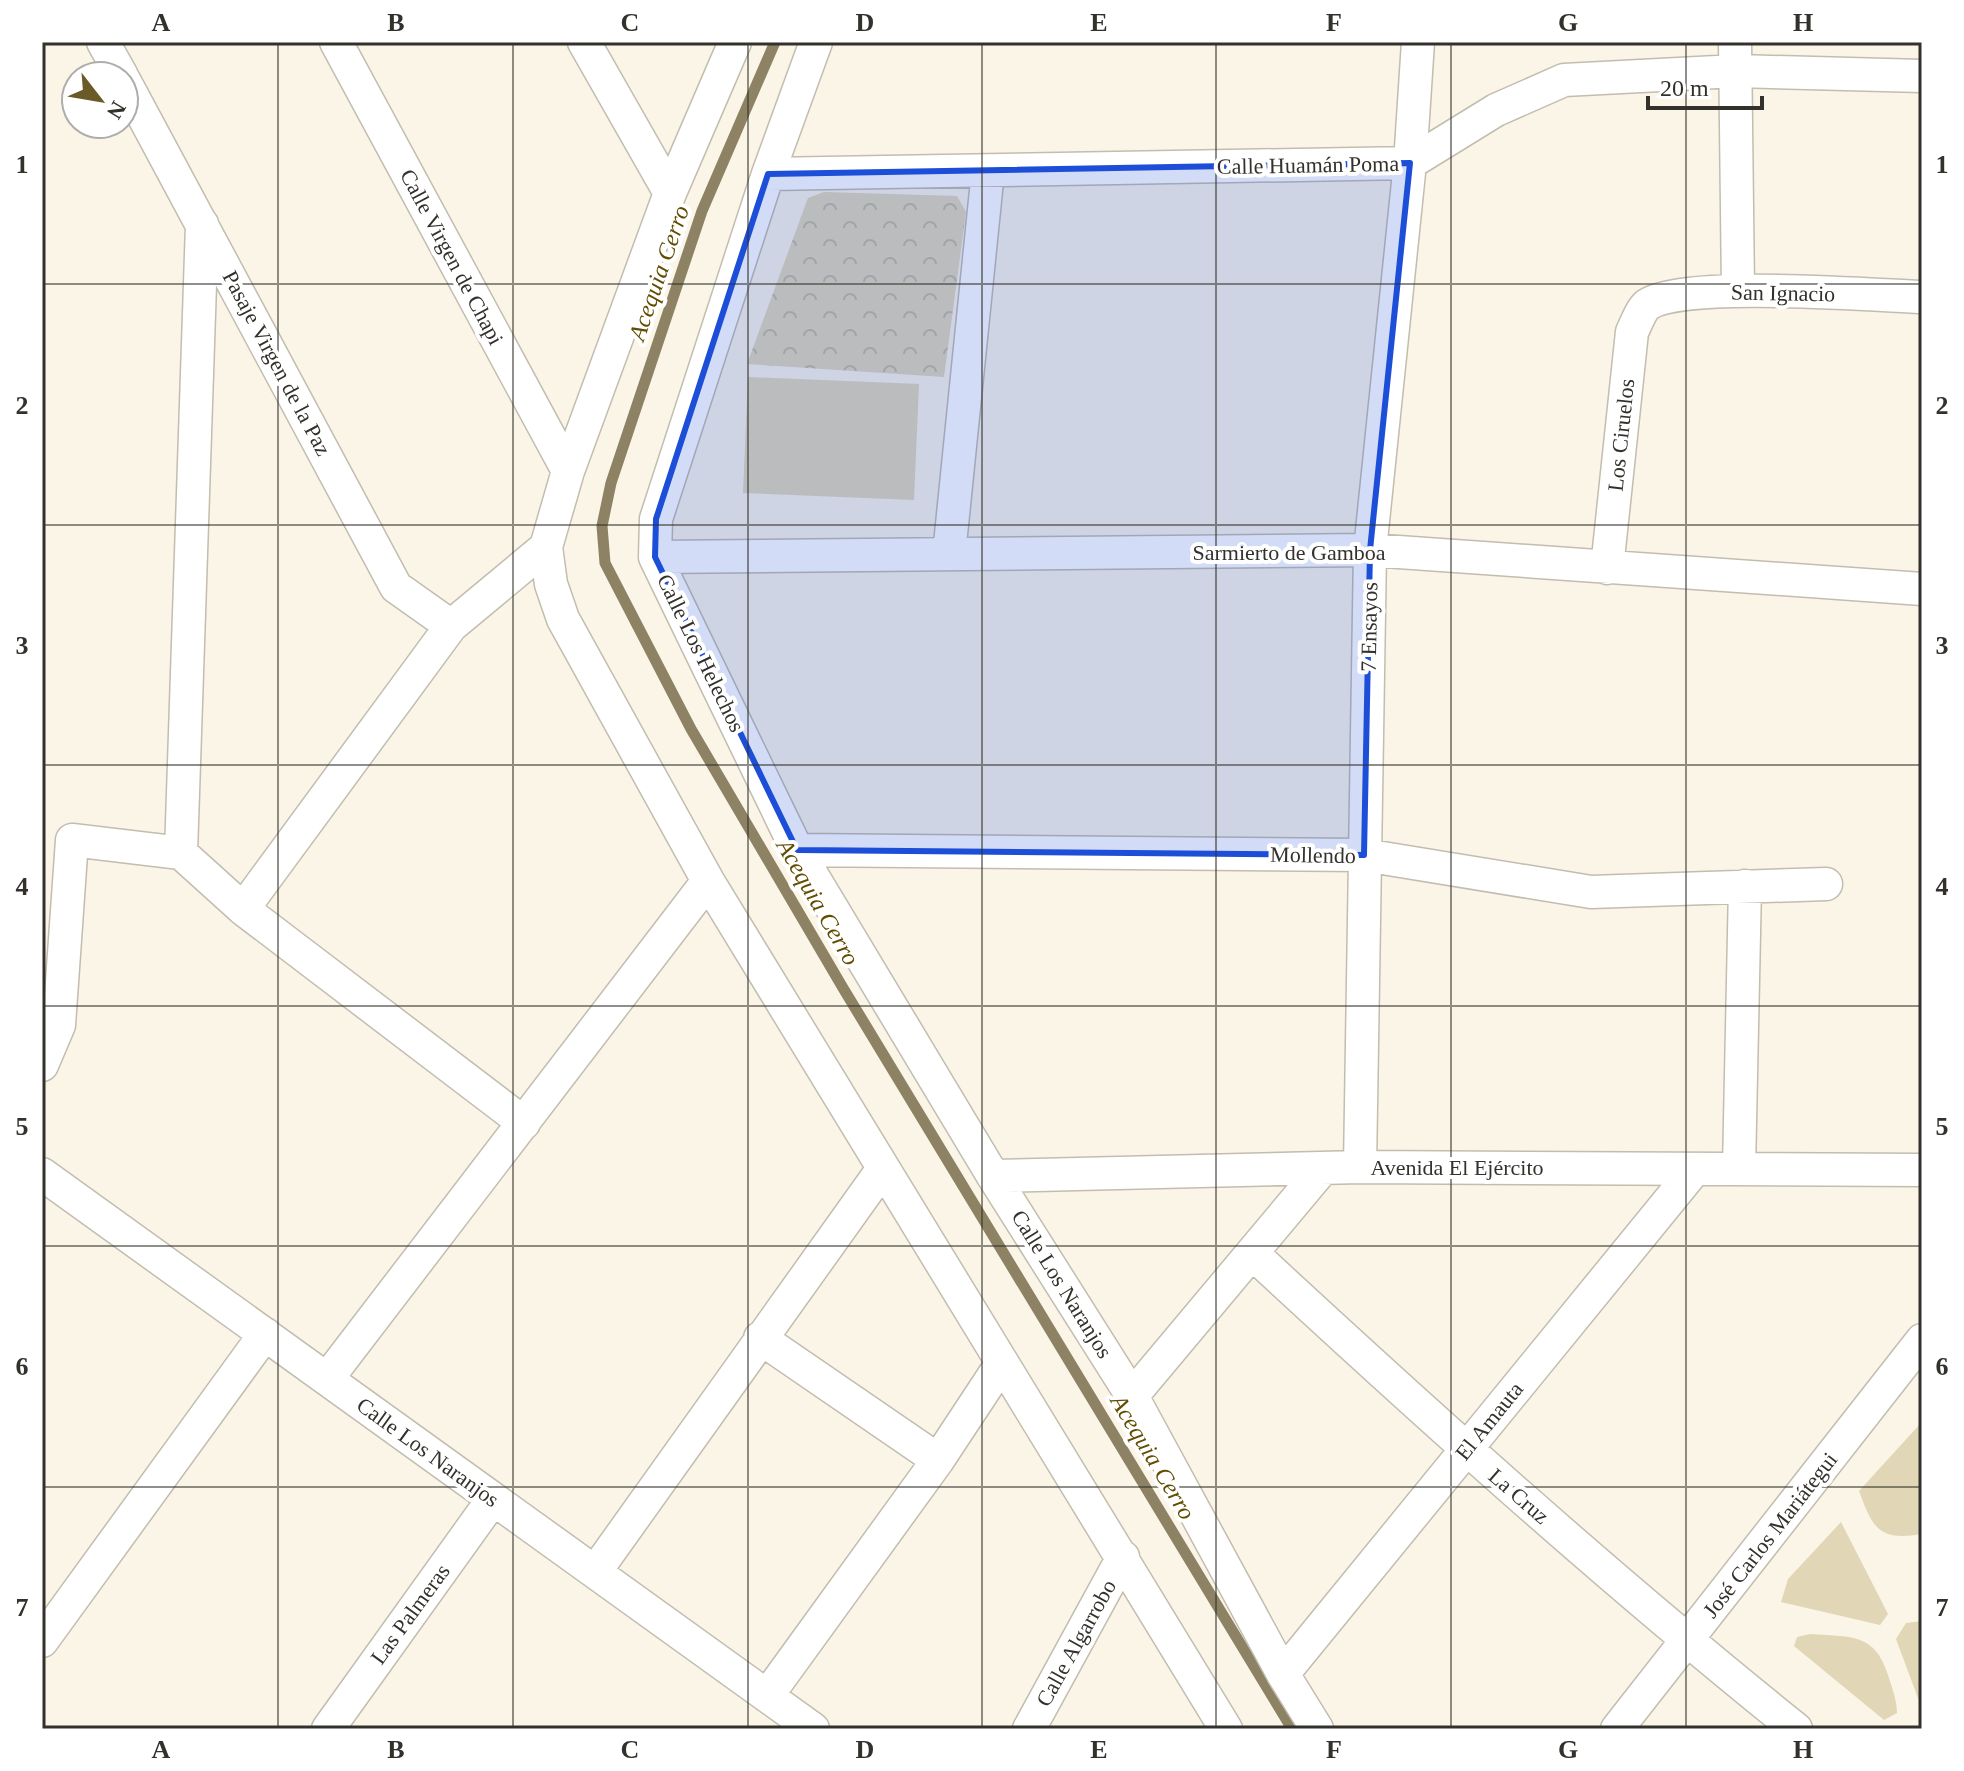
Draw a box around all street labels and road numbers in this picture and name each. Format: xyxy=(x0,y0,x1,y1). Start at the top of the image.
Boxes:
street label: Calle Huamán Poma xyxy=(1217,151,1399,179)
street label: Calle Virgen de Chapi xyxy=(395,165,509,349)
street label: Pasaje Virgen de la Paz xyxy=(218,266,336,460)
street label: San Ignacio xyxy=(1731,280,1835,306)
street label: Los Ciruelos xyxy=(1603,377,1639,493)
street label: Sarmierto de Gamboa xyxy=(1192,540,1386,565)
street label: Calle Los Helechos xyxy=(652,570,750,736)
street label: 7 Ensayos xyxy=(1356,582,1382,672)
street label: Mollendo xyxy=(1270,842,1356,868)
street label: Avenida El Ejército xyxy=(1370,1155,1544,1180)
street label: Calle Los Naranjos xyxy=(1006,1205,1118,1363)
street label: El Amauta xyxy=(1450,1377,1528,1465)
street label: Calle Los Naranjos xyxy=(352,1392,504,1512)
street label: José Carlos Mariátegui xyxy=(1698,1447,1842,1623)
street label: La Cruz xyxy=(1484,1463,1554,1529)
street label: Las Palmeras xyxy=(365,1559,455,1669)
street label: Calle Algarrobo xyxy=(1031,1575,1121,1711)

